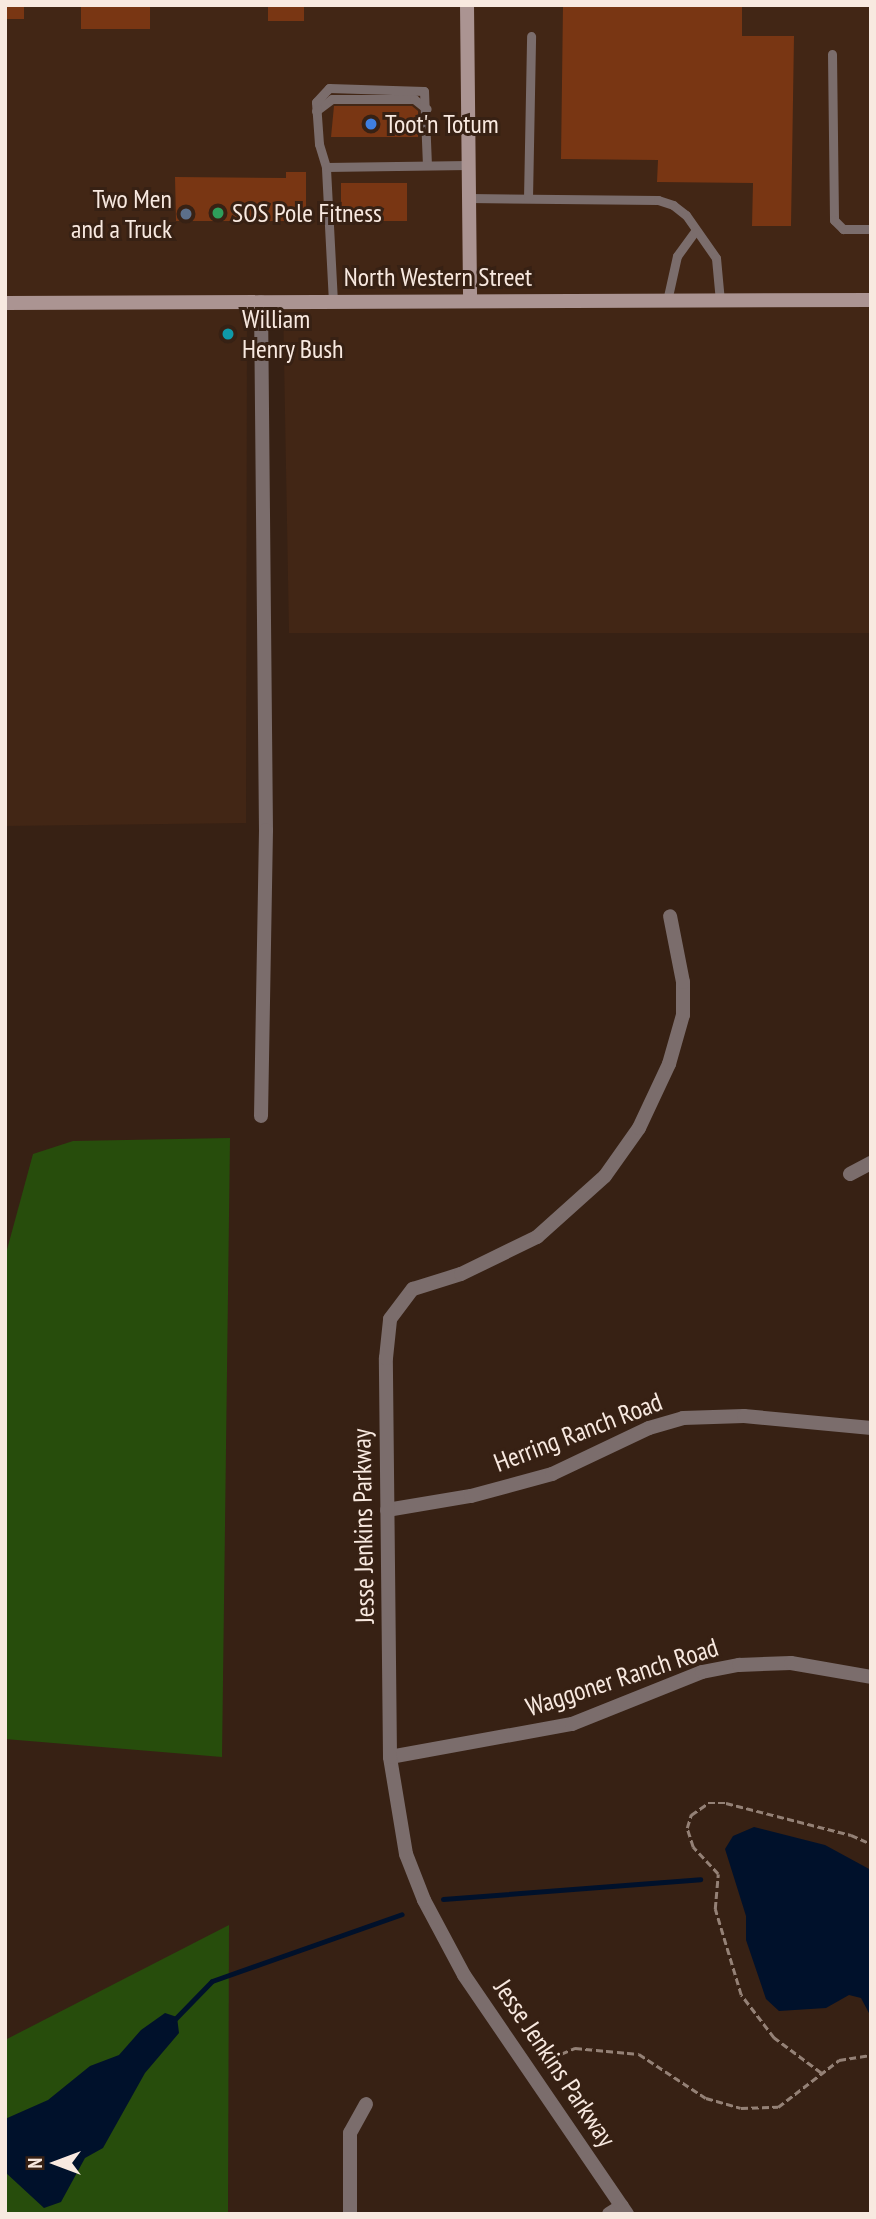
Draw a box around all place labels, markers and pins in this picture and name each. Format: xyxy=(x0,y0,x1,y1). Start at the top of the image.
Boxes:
place label: Toot'n Totum xyxy=(385,108,499,140)
marker: Toot'n Totum xyxy=(363,116,379,132)
place label: Two Men and a Truck xyxy=(70,183,172,244)
place label: SOS Pole Fitness xyxy=(232,197,382,229)
marker: SOS Pole Fitness xyxy=(210,205,226,221)
marker: Two Men and a Truck xyxy=(178,206,194,222)
place label: William Henry Bush xyxy=(242,303,344,364)
marker: William Henry Bush xyxy=(220,326,236,342)

